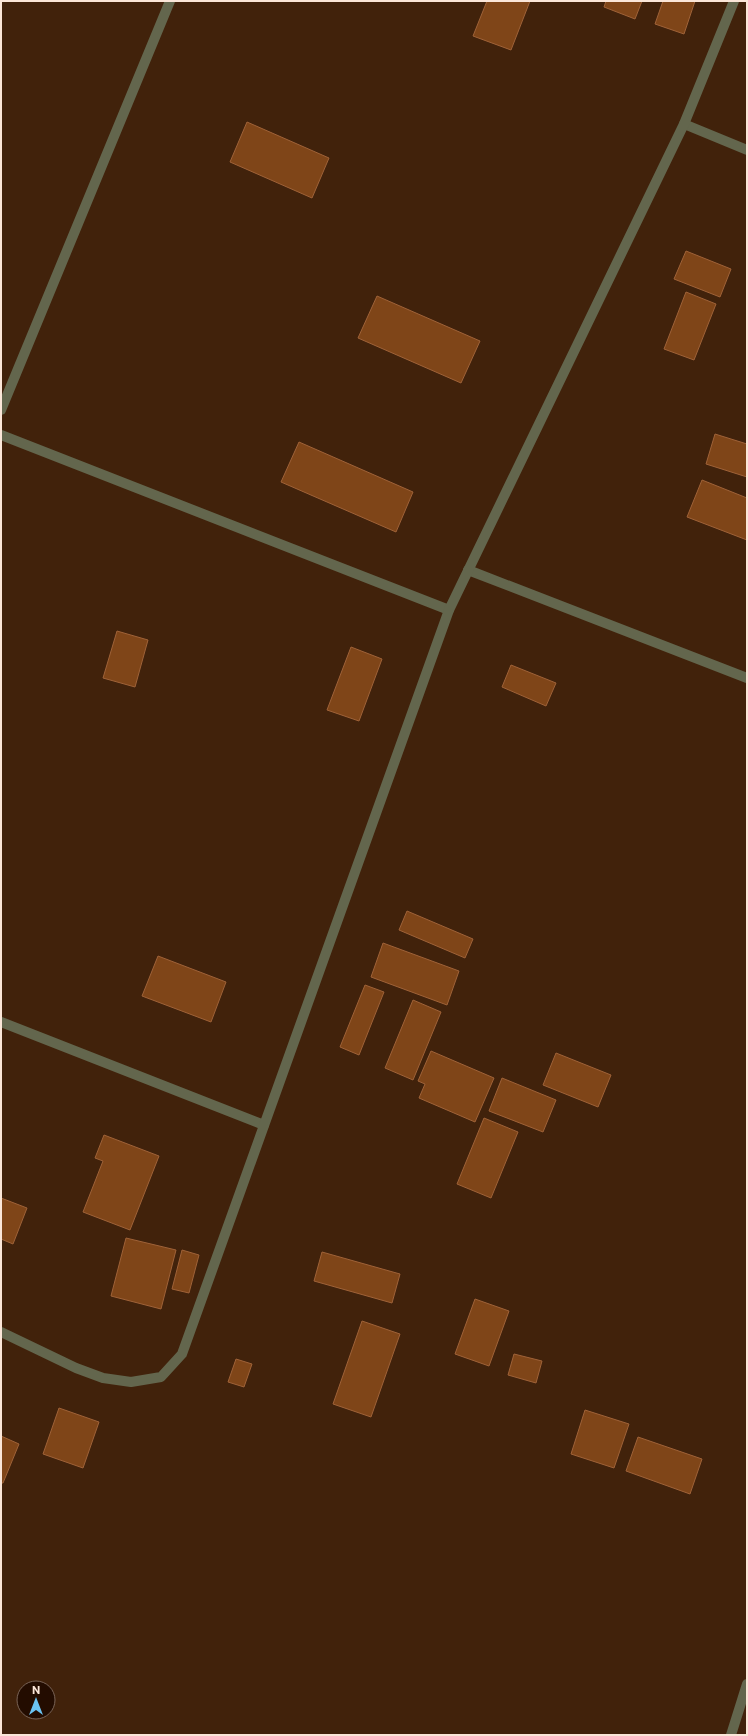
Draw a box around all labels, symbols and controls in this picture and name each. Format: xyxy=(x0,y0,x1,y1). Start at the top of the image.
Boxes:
north arrow xyxy=(16,1680,56,1720)
text: N xyxy=(32,1683,40,1696)

